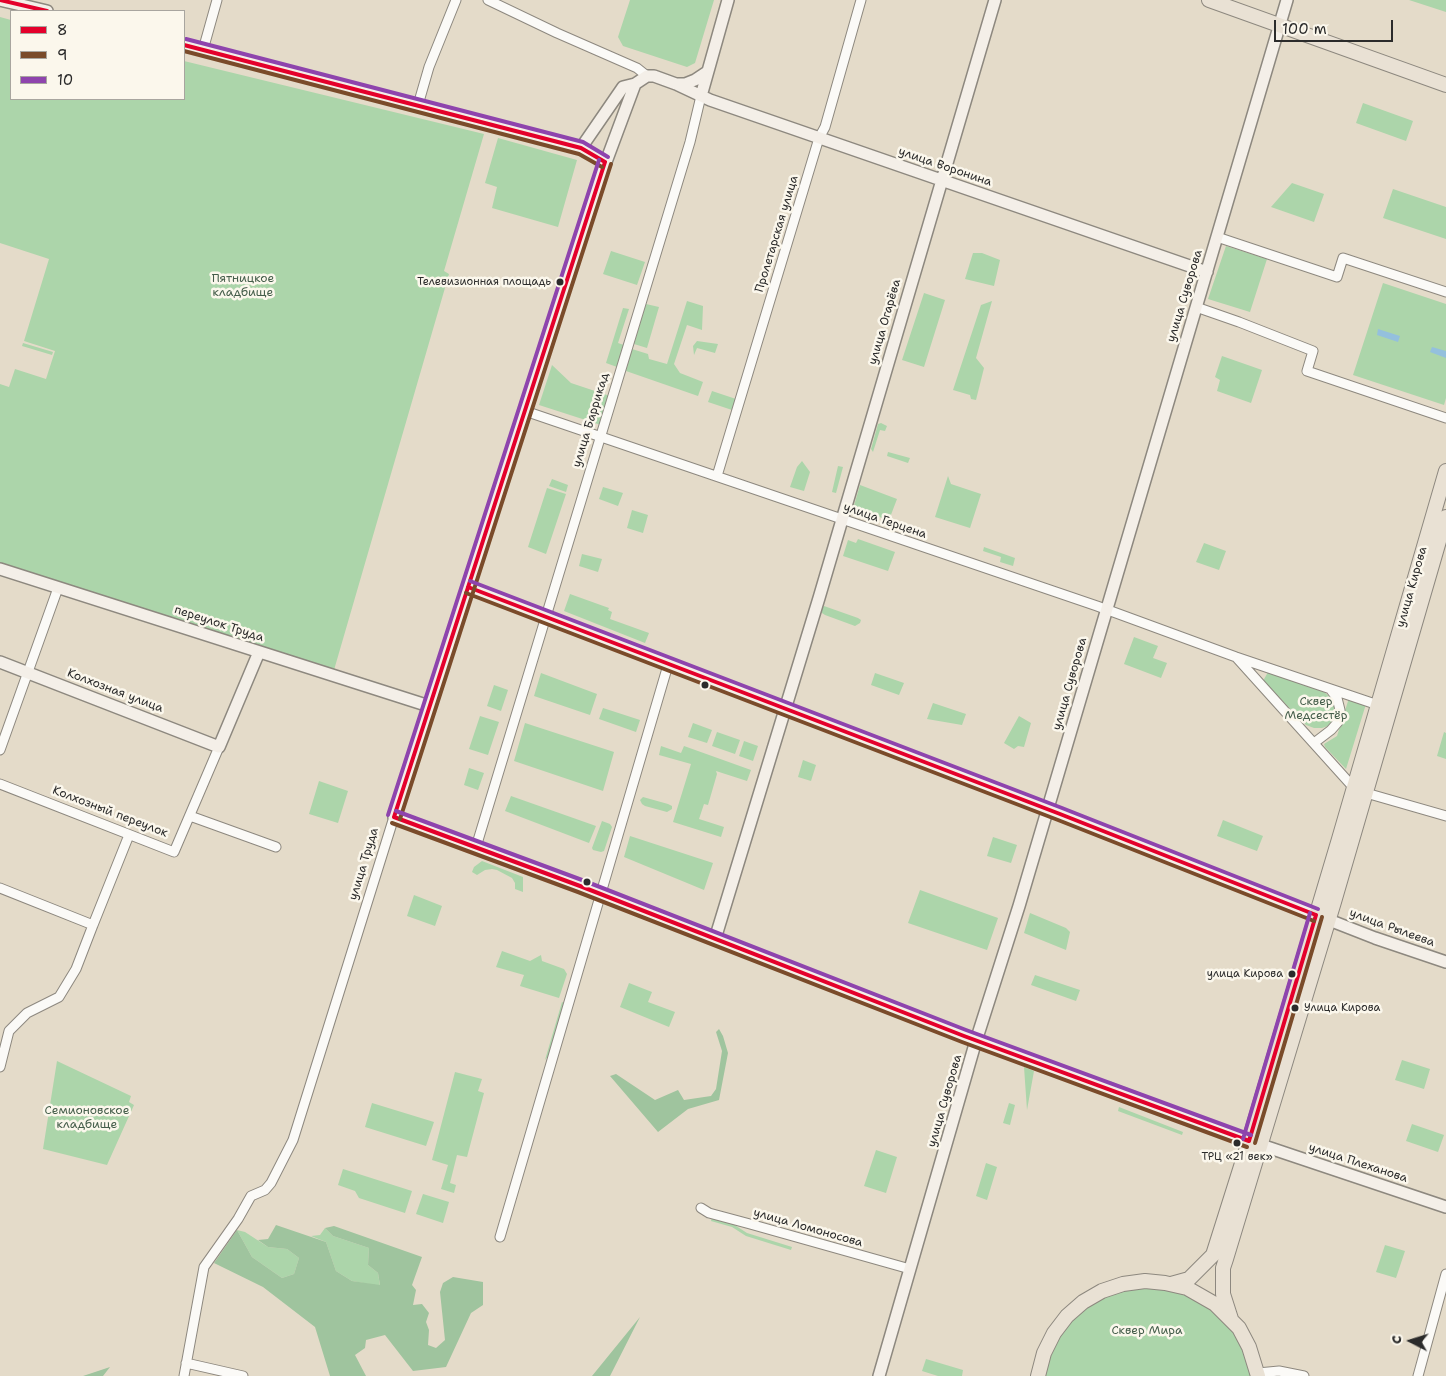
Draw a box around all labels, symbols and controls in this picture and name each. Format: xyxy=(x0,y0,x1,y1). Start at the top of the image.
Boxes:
legend xyxy=(10,10,185,100)
scale bar xyxy=(1276,10,1395,42)
text: 100 m xyxy=(1282,19,1327,39)
text: 8 xyxy=(57,20,68,40)
text: 9 xyxy=(57,45,68,65)
text: 10 xyxy=(57,70,73,90)
street label: улица Воронина xyxy=(896,144,994,190)
street label: Пролетарская улица xyxy=(752,174,802,294)
street label: улица Суворова xyxy=(1164,248,1206,344)
park label: Пятницкое кладбище xyxy=(212,272,274,300)
place label: Телевизионная площадь xyxy=(417,275,551,289)
marker: Телевизионная площадь xyxy=(555,277,565,287)
street label: улица Огарёва xyxy=(866,278,904,366)
street label: улица Баррикад xyxy=(570,371,612,469)
street label: улица Герцена xyxy=(841,500,929,542)
street label: улица Кирова xyxy=(1394,545,1430,629)
street label: переулок Труда xyxy=(173,603,265,645)
street label: улица Суворова xyxy=(1050,636,1090,732)
street label: Колхозная улица xyxy=(65,666,165,716)
unlabelled marker xyxy=(700,680,710,690)
park label: Сквер Медсестёр xyxy=(1284,695,1348,723)
street label: Колхозный переулок xyxy=(50,783,170,841)
street label: улица Труда xyxy=(346,826,382,902)
unlabelled marker xyxy=(582,877,592,887)
street label: улица Рылеева xyxy=(1347,906,1437,950)
place label: улица Кирова xyxy=(1207,967,1283,981)
marker: улица Кирова xyxy=(1287,969,1297,979)
place label: Улица Кирова xyxy=(1304,1001,1380,1015)
marker: Улица Кирова xyxy=(1290,1003,1300,1013)
street label: улица Суворова xyxy=(925,1053,965,1149)
park label: Семионовское кладбище xyxy=(45,1104,129,1132)
marker: ТРЦ «21 век» xyxy=(1232,1138,1242,1148)
street label: улица Плеханова xyxy=(1307,1140,1409,1186)
place label: ТРЦ «21 век» xyxy=(1201,1150,1273,1164)
street label: улица Ломоносова xyxy=(752,1205,864,1251)
north arrow xyxy=(1386,1316,1436,1366)
park label: Сквер Мира xyxy=(1111,1324,1183,1338)
text: С xyxy=(1387,1335,1405,1345)

